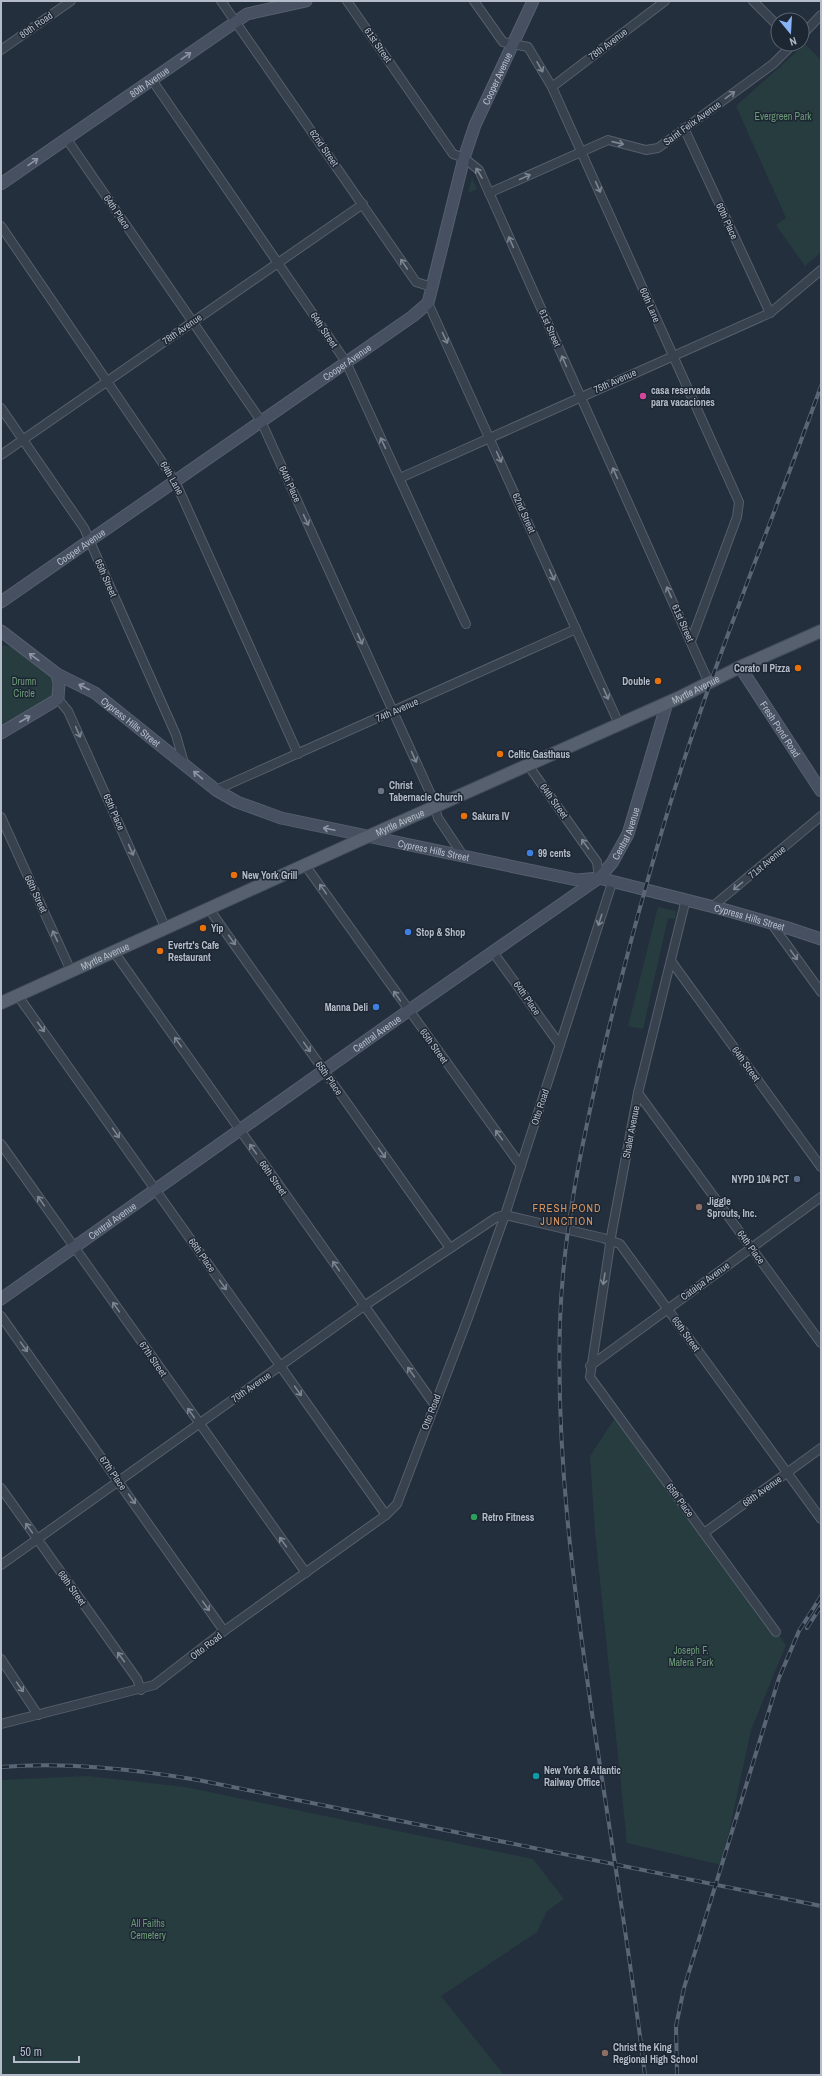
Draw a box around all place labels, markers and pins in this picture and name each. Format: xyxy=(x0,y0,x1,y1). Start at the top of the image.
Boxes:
place label: casa reservada para vacaciones xyxy=(651,384,715,409)
marker: casa reservada para vacaciones xyxy=(638,391,648,401)
place label: Corato II Pizza xyxy=(734,662,790,675)
marker: Corato II Pizza xyxy=(793,663,803,673)
place label: Double xyxy=(622,675,650,688)
marker: Double xyxy=(653,676,663,686)
place label: Celtic Gasthaus xyxy=(508,748,570,761)
marker: Celtic Gasthaus xyxy=(495,749,505,759)
place label: Christ Tabernacle Church xyxy=(389,779,463,804)
marker: Christ Tabernacle Church xyxy=(376,786,386,796)
place label: Sakura IV xyxy=(472,810,510,823)
marker: Sakura IV xyxy=(459,811,469,821)
place label: 99 cents xyxy=(538,847,571,860)
marker: 99 cents xyxy=(525,848,535,858)
place label: New York Grill xyxy=(242,869,297,882)
marker: New York Grill xyxy=(229,870,239,880)
place label: Yip xyxy=(211,922,223,935)
marker: Yip xyxy=(198,923,208,933)
place label: Stop & Shop xyxy=(416,926,465,939)
marker: Stop & Shop xyxy=(403,927,413,937)
place label: Evertz's Cafe Restaurant xyxy=(168,939,220,964)
marker: Evertz's Cafe Restaurant xyxy=(155,946,165,956)
place label: Manna Deli xyxy=(325,1001,368,1014)
marker: Manna Deli xyxy=(371,1002,381,1012)
place label: NYPD 104 PCT xyxy=(732,1173,789,1186)
marker: NYPD 104 PCT xyxy=(792,1174,802,1184)
place label: Jiggle Sprouts, Inc. xyxy=(707,1195,757,1220)
marker: Jiggle Sprouts, Inc. xyxy=(694,1202,704,1212)
place label: Retro Fitness xyxy=(482,1511,535,1524)
marker: Retro Fitness xyxy=(469,1512,479,1522)
place label: New York & Atlantic Railway Office xyxy=(544,1764,621,1789)
marker: New York & Atlantic Railway Office xyxy=(531,1771,541,1781)
place label: Christ the King Regional High School xyxy=(613,2041,698,2066)
marker: Christ the King Regional High School xyxy=(600,2048,610,2058)

